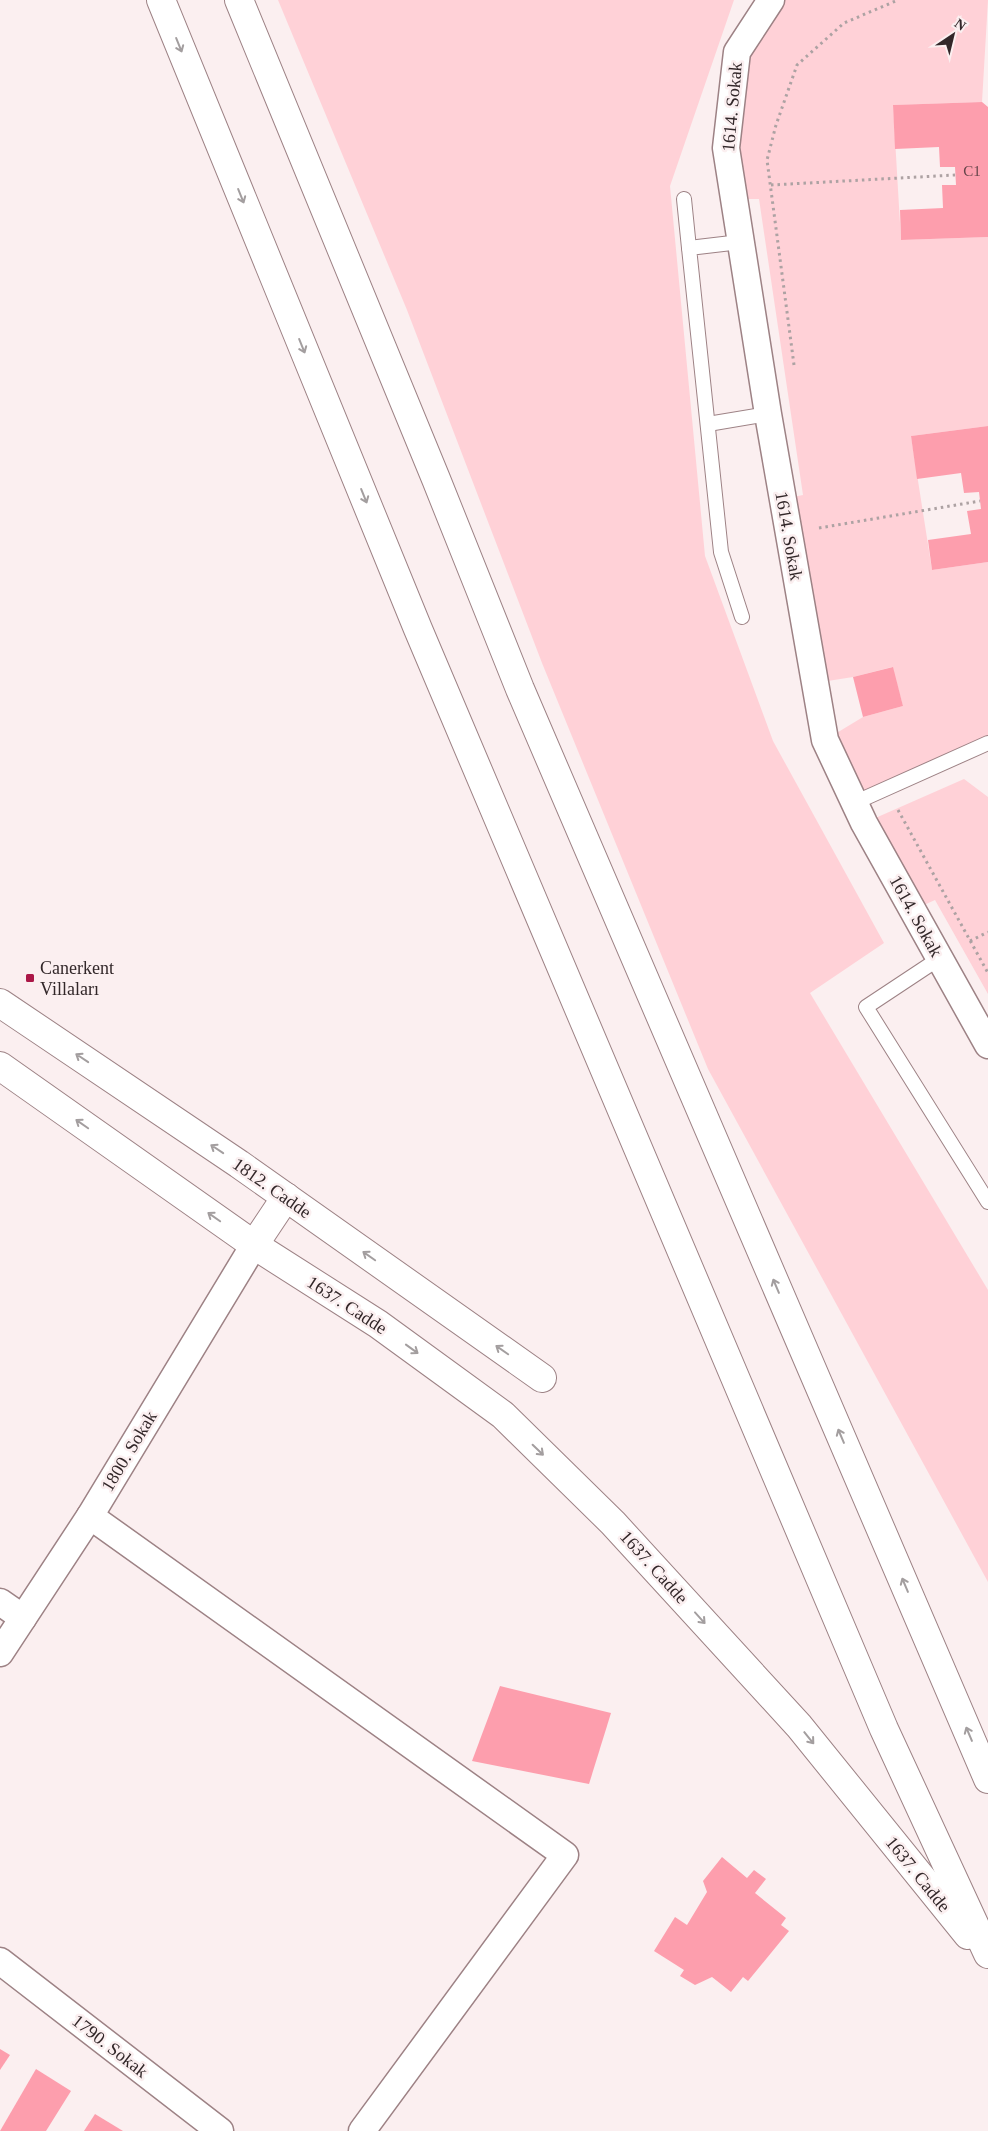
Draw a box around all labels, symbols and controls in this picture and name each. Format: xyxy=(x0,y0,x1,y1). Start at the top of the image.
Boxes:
north arrow xyxy=(928,10,978,60)
text: N xyxy=(952,16,969,34)
one-way arrow xyxy=(175,37,185,52)
street label: 1614. Sokak xyxy=(718,61,746,153)
house number: C1 xyxy=(963,163,981,179)
one-way arrow xyxy=(237,188,246,203)
one-way arrow xyxy=(298,338,308,353)
one-way arrow xyxy=(359,488,369,503)
street label: 1614. Sokak xyxy=(771,490,807,582)
street label: 1614. Sokak xyxy=(885,872,947,960)
place label: Canerkent Villaları xyxy=(40,958,114,999)
marker: Canerkent Villaları xyxy=(24,972,36,984)
one-way arrow xyxy=(76,1053,90,1063)
one-way arrow xyxy=(75,1118,89,1129)
one-way arrow xyxy=(210,1144,224,1154)
street label: 1812. Cadde xyxy=(229,1154,315,1222)
one-way arrow xyxy=(207,1212,221,1222)
one-way arrow xyxy=(362,1251,376,1261)
street label: 1637. Cadde xyxy=(303,1272,391,1338)
one-way arrow xyxy=(771,1279,781,1294)
one-way arrow xyxy=(405,1344,419,1354)
one-way arrow xyxy=(495,1345,509,1355)
street label: 1800. Sokak xyxy=(97,1407,161,1495)
one-way arrow xyxy=(835,1429,845,1444)
one-way arrow xyxy=(532,1444,545,1456)
street label: 1637. Cadde xyxy=(616,1527,692,1608)
one-way arrow xyxy=(899,1578,909,1593)
one-way arrow xyxy=(694,1611,706,1624)
one-way arrow xyxy=(963,1727,973,1742)
one-way arrow xyxy=(803,1731,814,1744)
street label: 1637. Cadde xyxy=(882,1832,954,1916)
street label: 1790. Sokak xyxy=(68,2010,152,2082)

